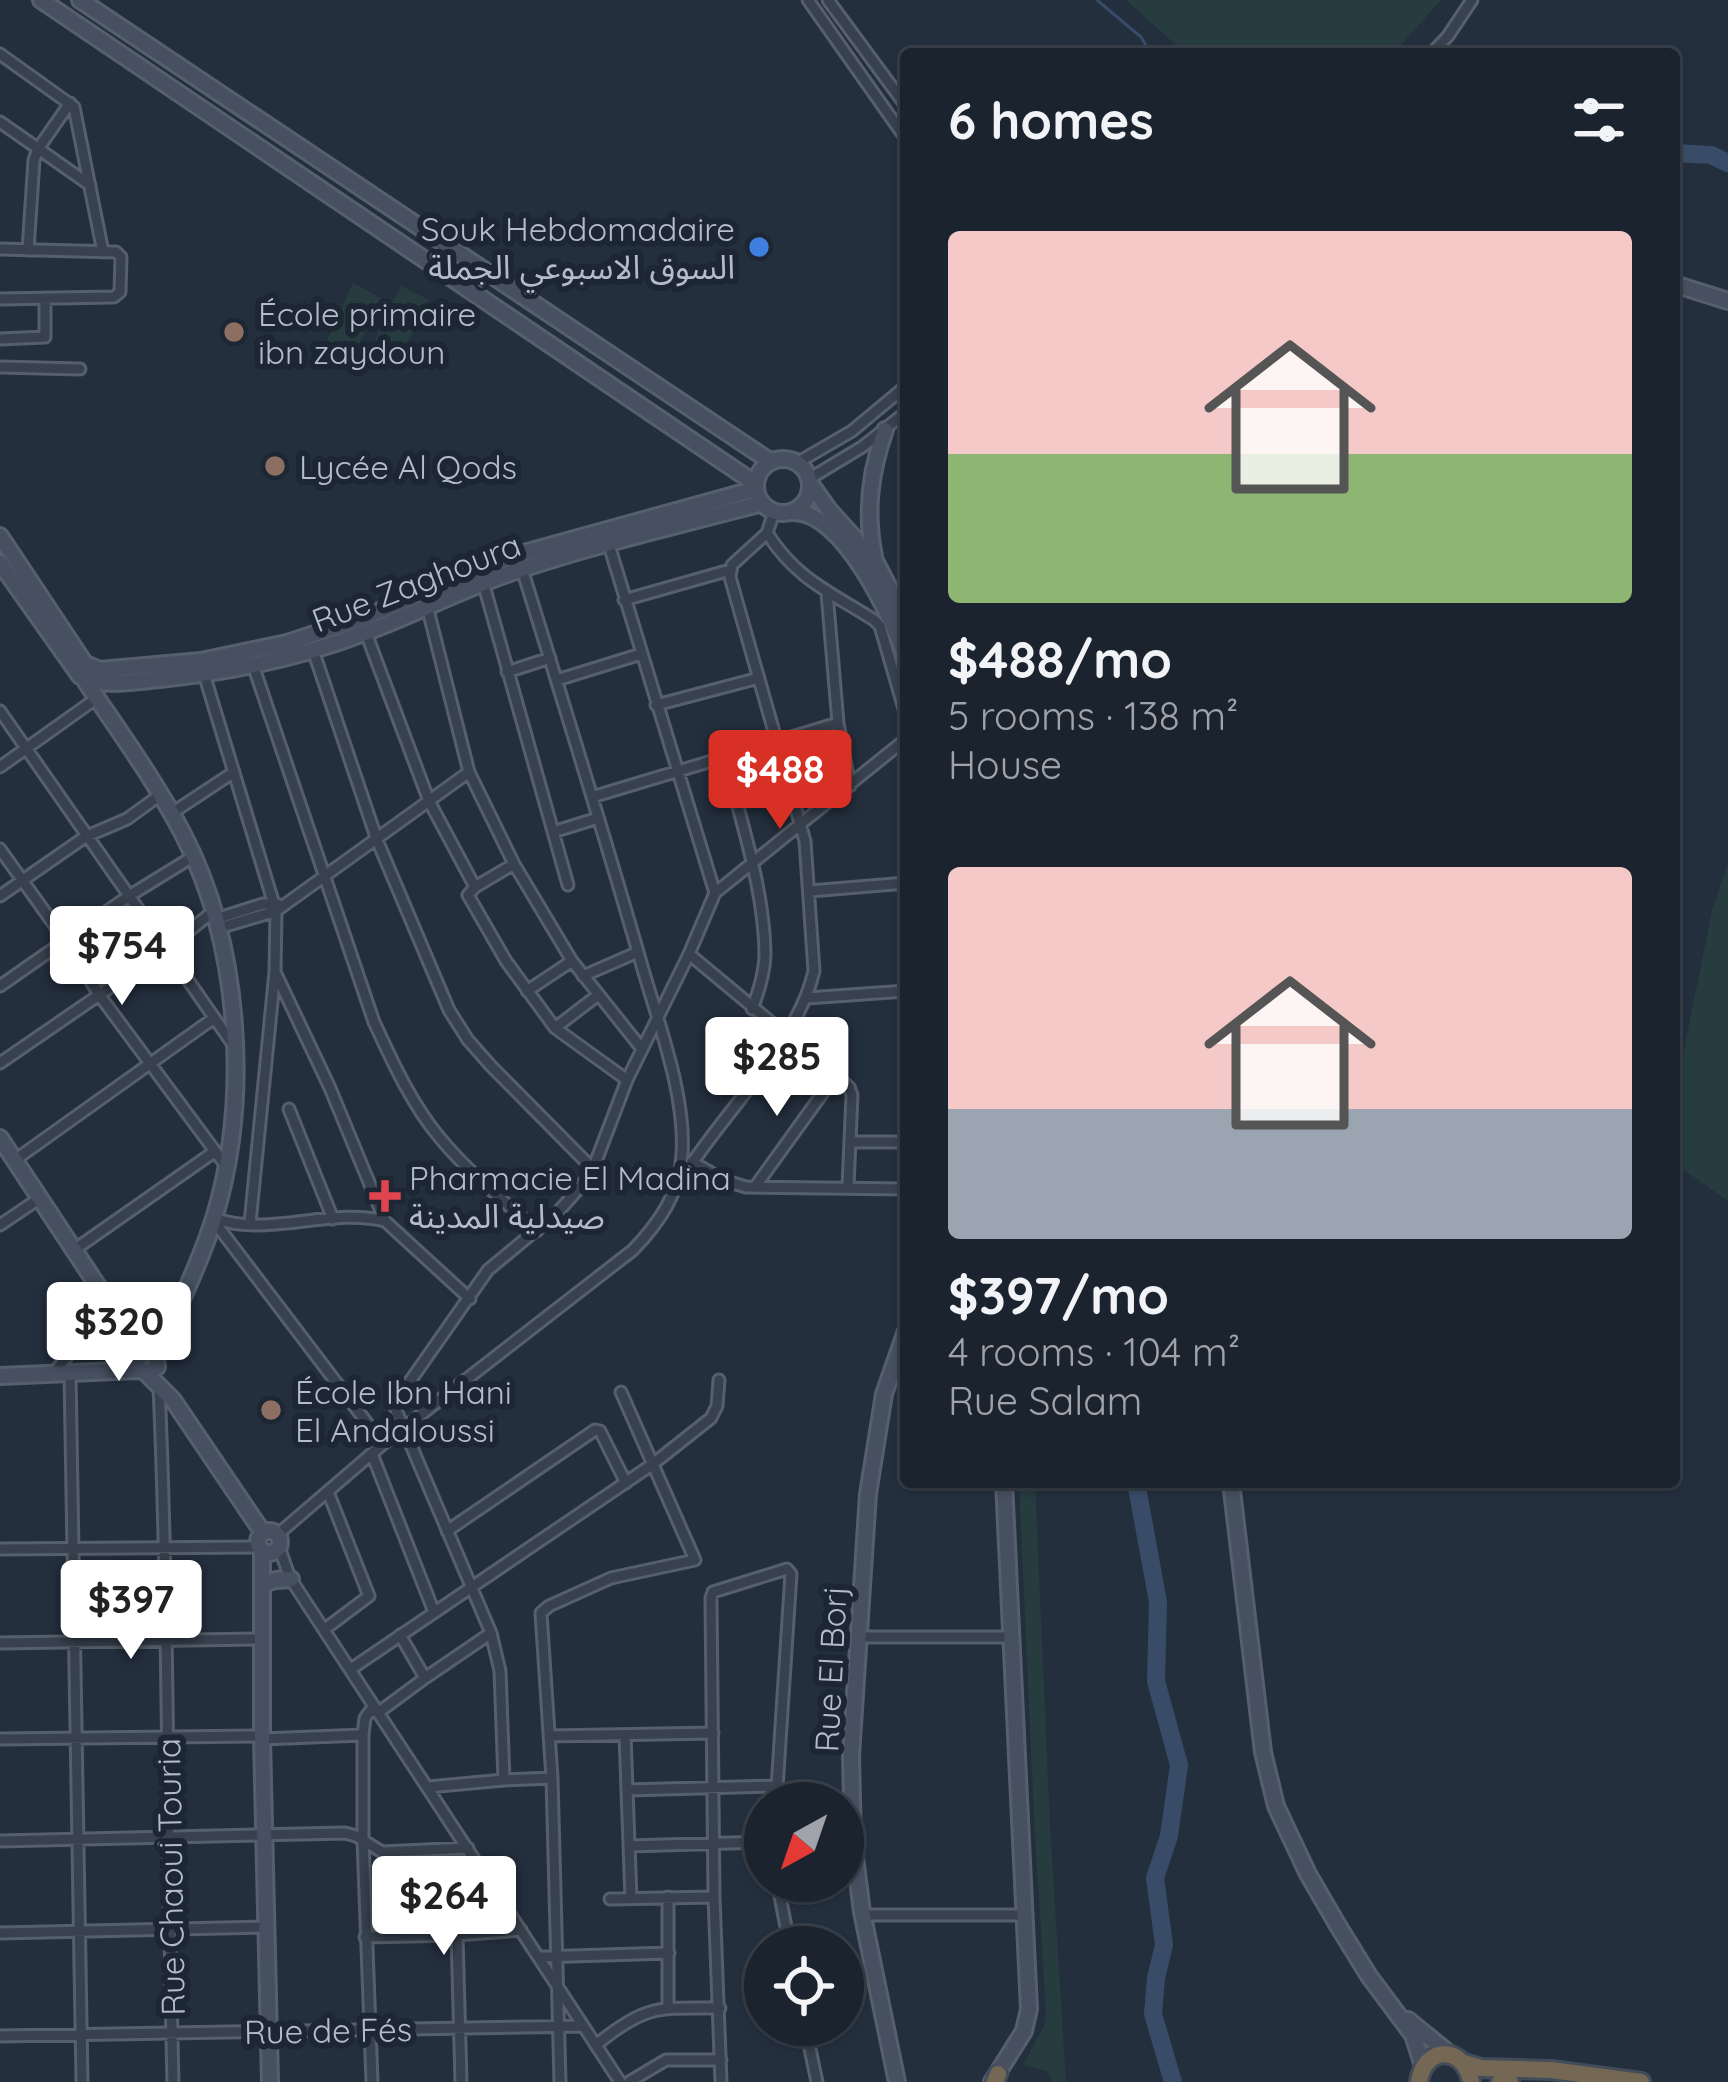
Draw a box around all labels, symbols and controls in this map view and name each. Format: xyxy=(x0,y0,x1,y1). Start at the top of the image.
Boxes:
icon: filters xyxy=(1566,87,1632,153)
text: 6 homes xyxy=(948,88,1154,152)
place label: Souk Hebdomadaire السوق الاسبوعي الجملة xyxy=(421,208,735,292)
marker: Souk Hebdomadaire السوق الاسبوعي الجملة xyxy=(746,234,772,260)
place label: École primaire ibn zaydoun xyxy=(258,293,476,372)
icon: home xyxy=(1182,309,1398,525)
marker: École primaire ibn zaydoun xyxy=(221,319,247,345)
place label: Lycée Al Qods xyxy=(299,446,517,487)
marker: Lycée Al Qods xyxy=(262,453,288,479)
street label: Rue Zaghoura xyxy=(306,523,526,641)
text: $488/mo xyxy=(948,627,1172,691)
text: 5 rooms · 138 m² xyxy=(948,691,1238,740)
pin: $488 xyxy=(709,730,851,832)
text: House xyxy=(948,740,1062,789)
text: $488 xyxy=(736,744,824,793)
pin: $754 xyxy=(51,906,193,1008)
text: $754 xyxy=(77,920,167,969)
icon: home xyxy=(1182,945,1398,1161)
pin: $285 xyxy=(706,1017,848,1119)
text: $285 xyxy=(732,1031,822,1080)
place label: Pharmacie El Madina صيدلية المدينة xyxy=(409,1157,731,1236)
marker: Pharmacie El Madina صيدلية المدينة xyxy=(372,1183,398,1209)
text: $397/mo xyxy=(948,1263,1169,1327)
pin: $320 xyxy=(48,1282,190,1384)
text: $320 xyxy=(74,1296,164,1345)
text: 4 rooms · 104 m² xyxy=(948,1327,1240,1376)
place label: École Ibn Hani El Andaloussi xyxy=(295,1371,512,1450)
text: Rue Salam xyxy=(948,1376,1142,1425)
marker: École Ibn Hani El Andaloussi xyxy=(258,1397,284,1423)
pin: $397 xyxy=(60,1560,202,1662)
text: $397 xyxy=(88,1574,174,1623)
street label: Rue El Borj xyxy=(805,1585,855,1753)
street label: Rue Chaoui Touria xyxy=(147,1738,193,2016)
north arrow xyxy=(744,1782,864,1902)
map controls xyxy=(744,1782,864,2046)
pin: $264 xyxy=(373,1856,515,1958)
text: $264 xyxy=(399,1870,489,1919)
button: locate xyxy=(744,1926,864,2046)
street label: Rue de Fés xyxy=(244,2008,412,2052)

